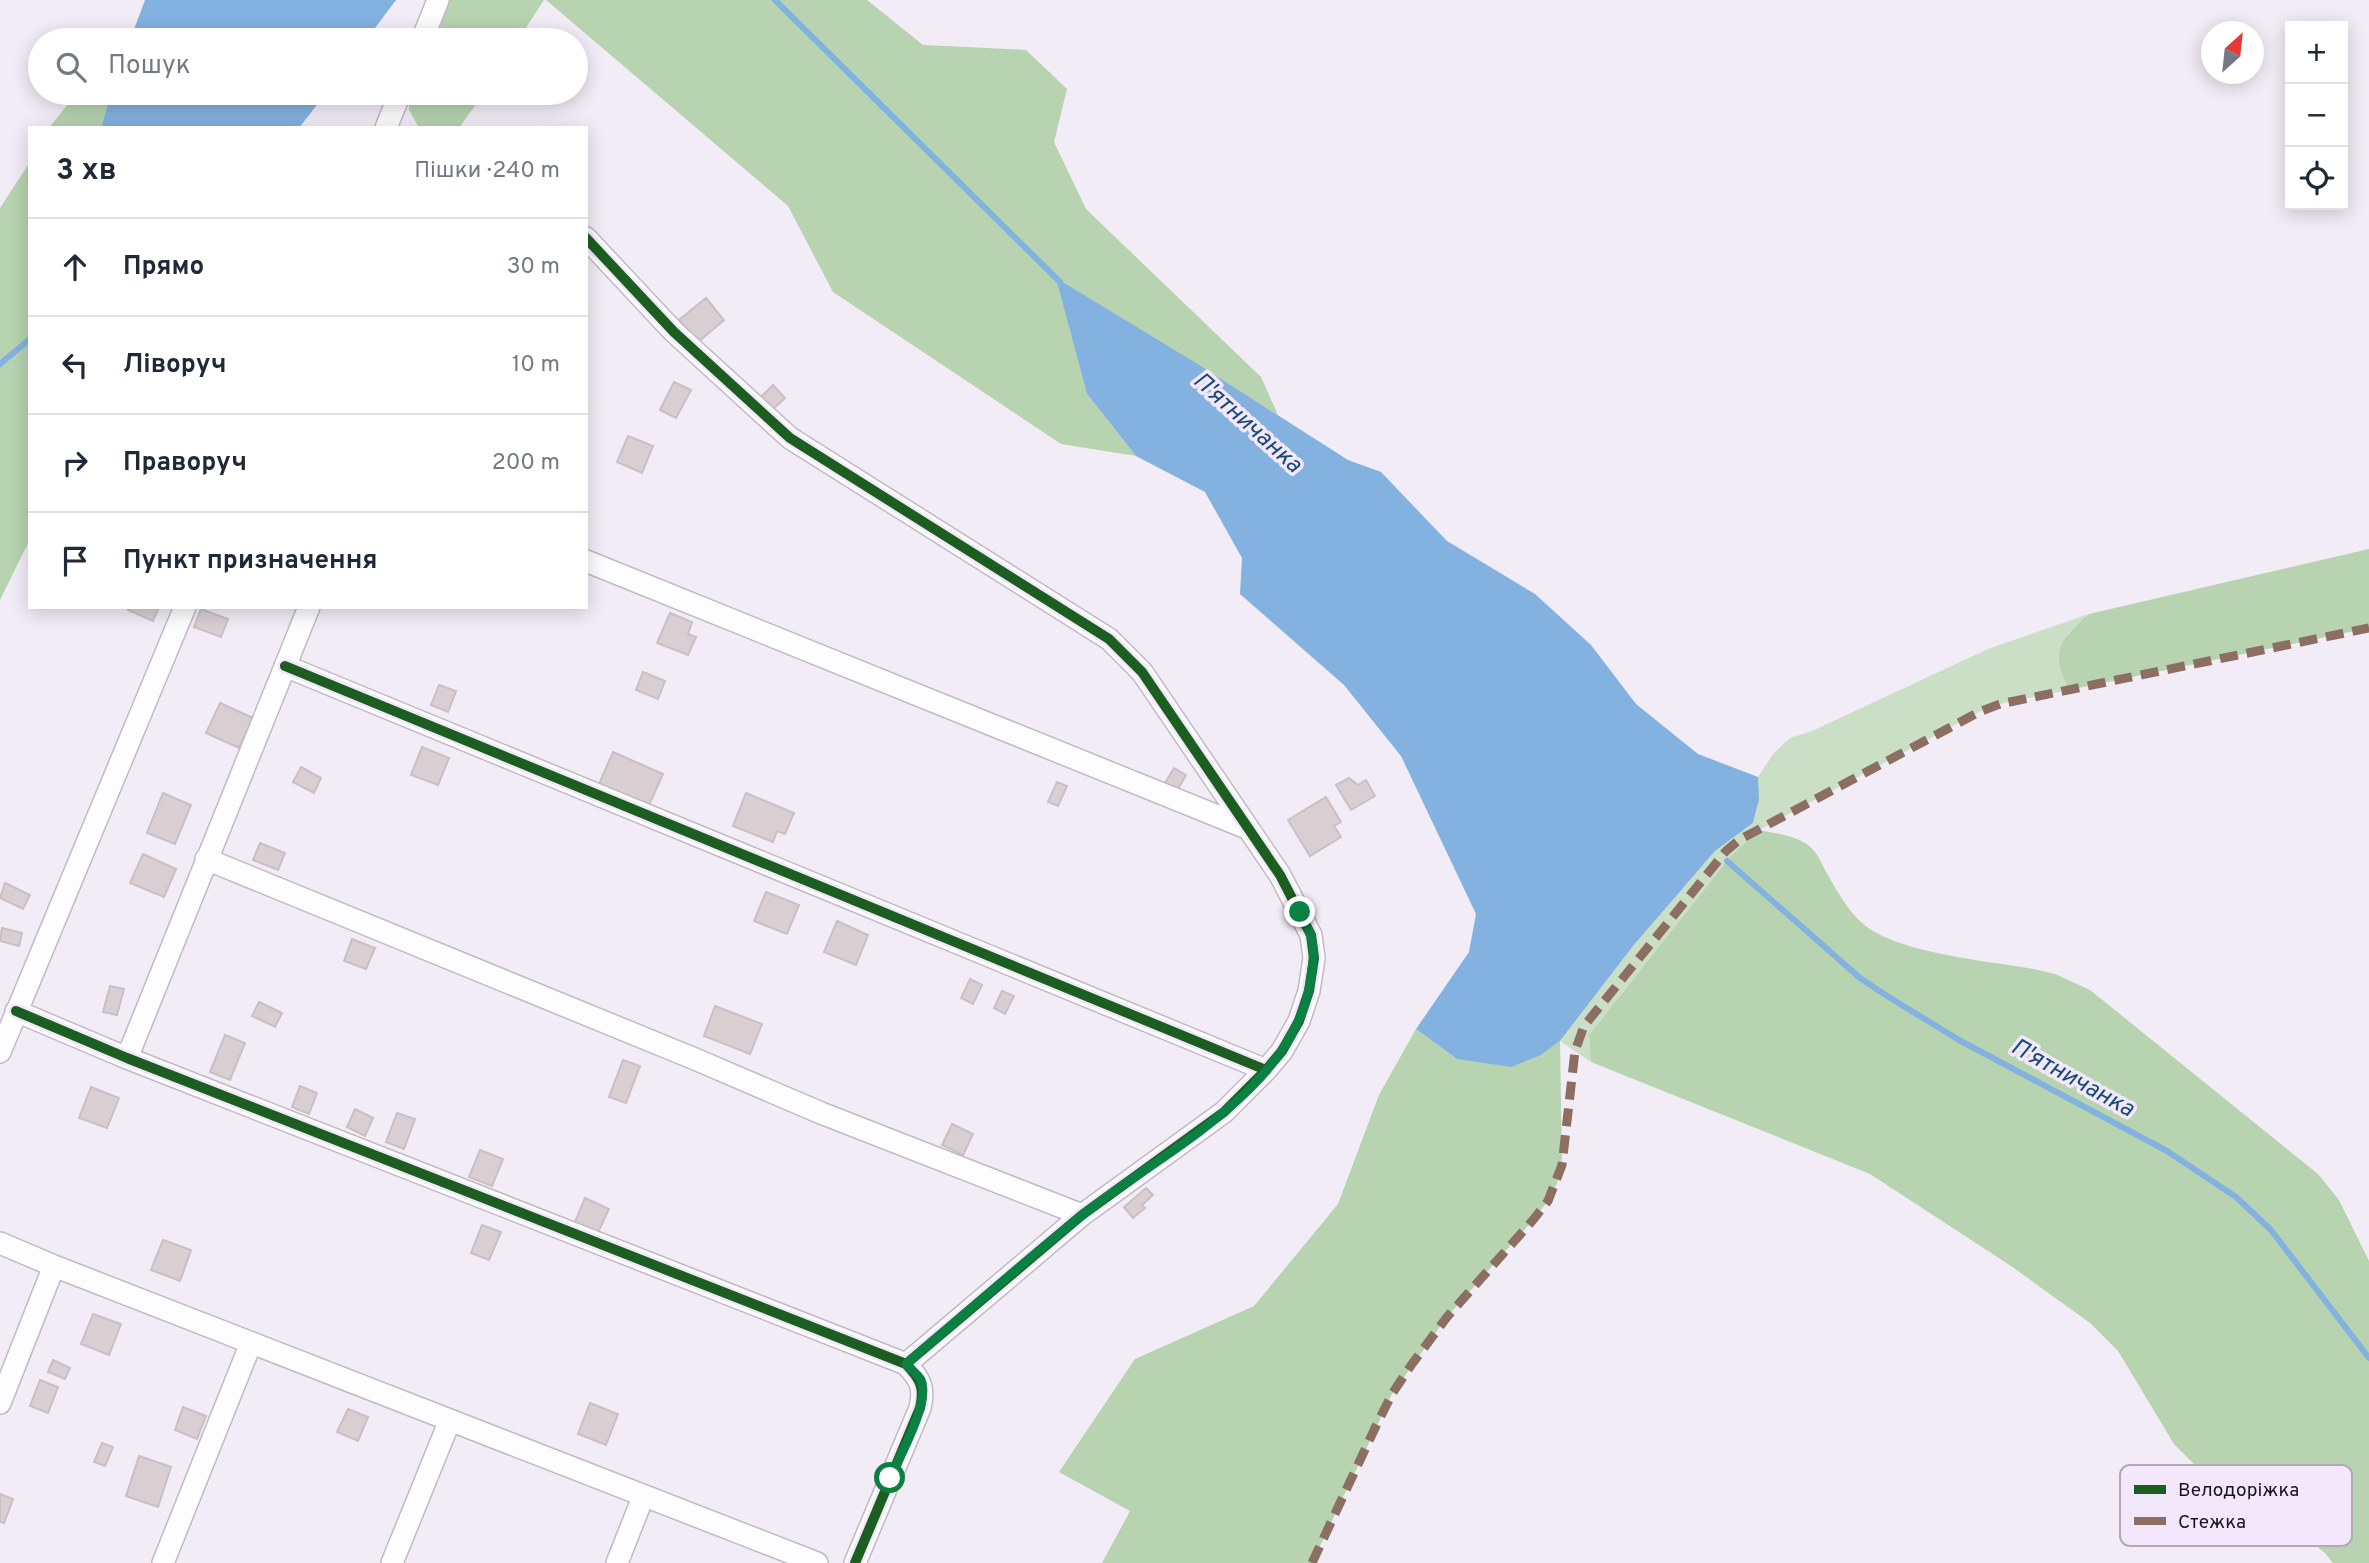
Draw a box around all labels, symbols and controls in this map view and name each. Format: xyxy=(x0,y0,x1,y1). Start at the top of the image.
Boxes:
north arrow xyxy=(2201,21,2264,84)
map controls xyxy=(2285,21,2348,210)
button: + xyxy=(2285,21,2348,84)
search box xyxy=(28,28,588,105)
icon: search xyxy=(52,48,90,86)
text: Пошук xyxy=(108,50,191,83)
button: − xyxy=(2285,84,2348,147)
button: locate xyxy=(2285,147,2348,210)
text: 3 хв xyxy=(56,153,117,190)
text: Пішки · 240 m xyxy=(414,157,560,186)
icon: ahead xyxy=(56,248,94,286)
text: Прямо xyxy=(123,251,204,284)
text: 30 m xyxy=(507,253,560,282)
icon: left xyxy=(56,346,94,384)
text: Ліворуч xyxy=(123,349,226,382)
text: 10 m xyxy=(512,351,560,380)
water label: П'ятничанка xyxy=(1186,367,1308,481)
icon: right xyxy=(56,444,94,482)
text: Праворуч xyxy=(123,447,247,480)
text: 200 m xyxy=(492,449,560,478)
icon: arrive xyxy=(56,542,94,580)
text: Пункт призначення xyxy=(123,545,377,578)
route end xyxy=(1284,896,1315,927)
water label: П'ятничанка xyxy=(2005,1033,2140,1125)
route start xyxy=(874,1462,905,1493)
legend xyxy=(2120,1465,2352,1546)
text: Велодоріжка xyxy=(2178,1479,2299,1503)
text: Стежка xyxy=(2178,1511,2246,1535)

